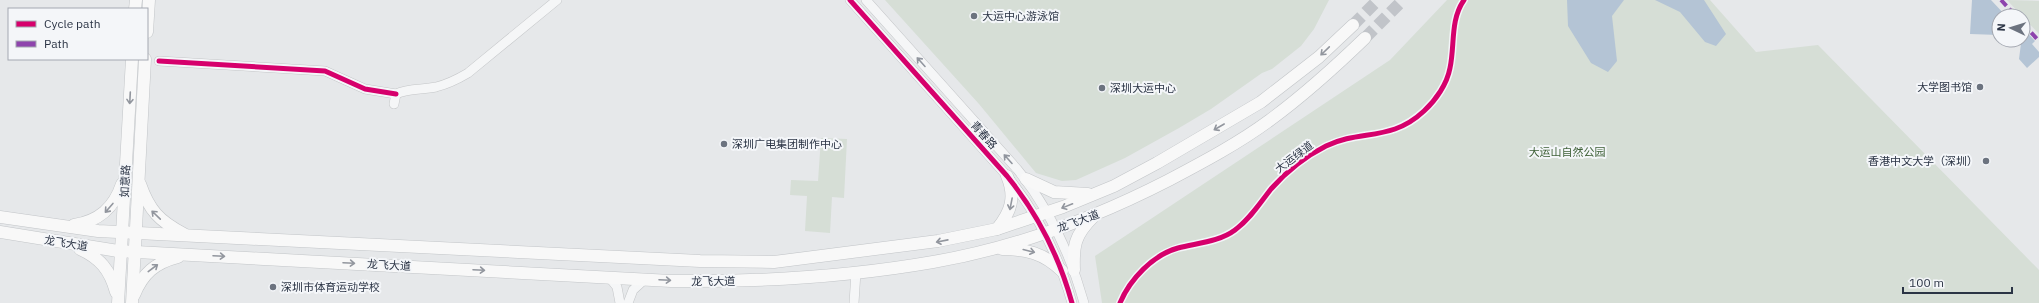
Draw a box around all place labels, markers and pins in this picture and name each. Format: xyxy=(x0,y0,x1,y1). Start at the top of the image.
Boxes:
place label: 大运中心游泳馆 xyxy=(982,9,1059,23)
marker: 大运中心游泳馆 xyxy=(969,11,979,21)
place label: 大学图书馆 xyxy=(1917,80,1972,94)
place label: 深圳大运中心 xyxy=(1110,81,1176,95)
marker: 大学图书馆 xyxy=(1975,82,1985,92)
marker: 深圳大运中心 xyxy=(1097,83,1107,93)
place label: 深圳广电集团制作中心 xyxy=(732,137,842,151)
marker: 深圳广电集团制作中心 xyxy=(719,139,729,149)
place label: 香港中文大学（深圳） xyxy=(1868,154,1978,168)
marker: 香港中文大学（深圳） xyxy=(1981,156,1991,166)
place label: 深圳市体育运动学校 xyxy=(281,280,380,294)
marker: 深圳市体育运动学校 xyxy=(268,282,278,292)

